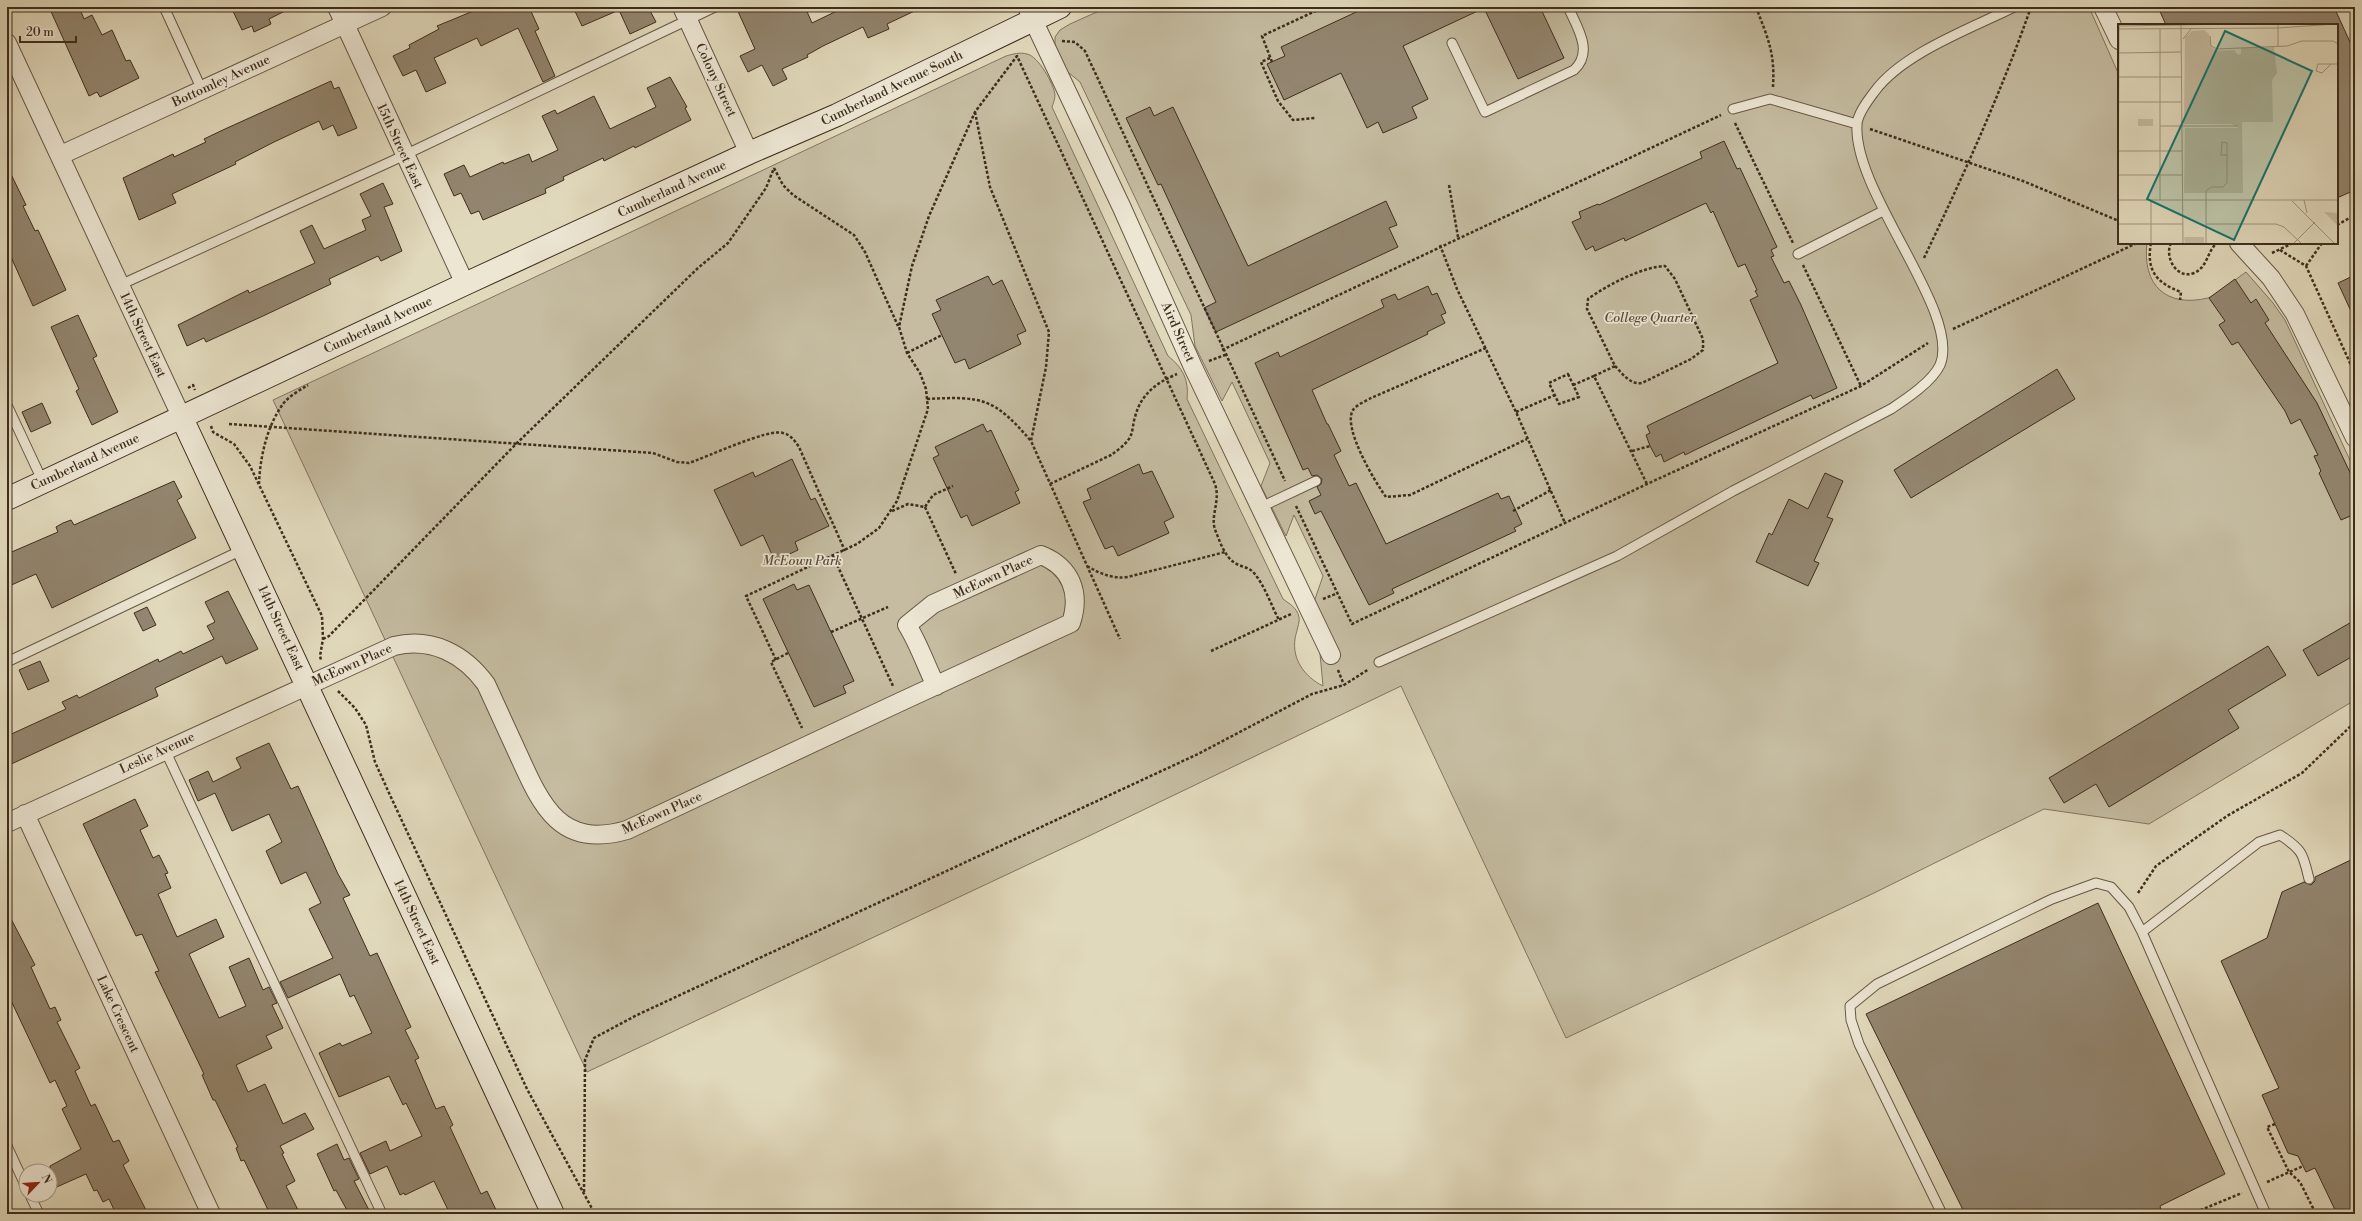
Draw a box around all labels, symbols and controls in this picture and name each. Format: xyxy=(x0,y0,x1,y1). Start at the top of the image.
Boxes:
scale bar xyxy=(20,18,76,44)
inset map xyxy=(2118,24,2338,244)
text: 20 m xyxy=(26,25,54,40)
street label: Colony Street xyxy=(692,41,740,120)
street label: Cumberland Avenue South xyxy=(819,47,966,129)
street label: Bottomley Avenue xyxy=(169,51,273,111)
street label: 15th Street East xyxy=(373,101,427,191)
street label: Cumberland Avenue xyxy=(615,157,729,221)
street label: 14th Street East xyxy=(116,290,170,380)
street label: Cumberland Avenue xyxy=(321,293,435,357)
street label: Aird Street xyxy=(1157,299,1199,365)
park label: College Quarter xyxy=(1604,310,1696,326)
street label: Cumberland Avenue xyxy=(28,430,142,494)
street label: McEown Place xyxy=(951,551,1036,602)
park label: McEown Park xyxy=(762,553,842,569)
street label: 14th Street East xyxy=(254,583,308,673)
street label: McEown Place xyxy=(309,640,395,690)
street label: Leslie Avenue xyxy=(117,728,198,777)
street label: McEown Place xyxy=(619,788,705,838)
street label: 14th Street East xyxy=(390,877,444,967)
street label: Lake Crescent xyxy=(93,973,143,1055)
north arrow xyxy=(18,1163,58,1203)
text: N xyxy=(38,1172,54,1186)

